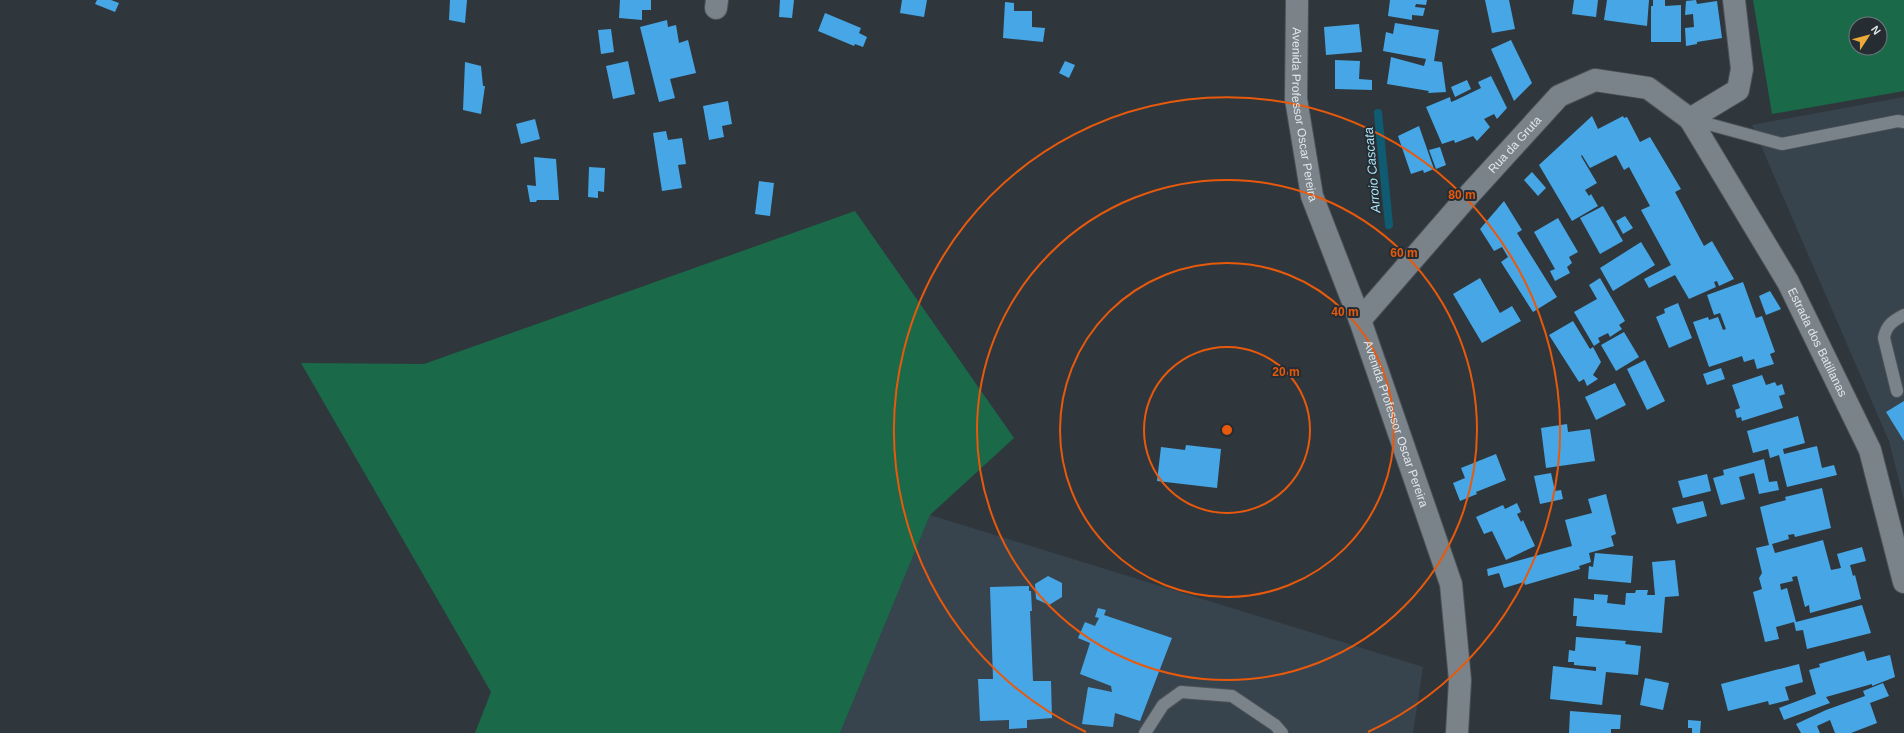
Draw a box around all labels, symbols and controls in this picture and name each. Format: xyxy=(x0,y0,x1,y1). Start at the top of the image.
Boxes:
north arrow xyxy=(1848,16,1888,56)
text: N xyxy=(1869,23,1883,37)
street label: Avenida Professor Oscar Pereira xyxy=(1289,27,1321,204)
street label: Rua da Gruta xyxy=(1485,113,1544,176)
water label: Arroio Cascata xyxy=(1361,127,1383,214)
text: 80 m xyxy=(1448,188,1476,202)
text: 60 m xyxy=(1390,246,1418,260)
street label: Estrada dos Batillanas xyxy=(1785,285,1850,399)
text: 40 m xyxy=(1331,305,1359,319)
street label: Avenida Professor Oscar Pereira xyxy=(1361,339,1431,509)
text: 20 m xyxy=(1272,365,1300,379)
centre of rings xyxy=(1220,423,1234,437)

